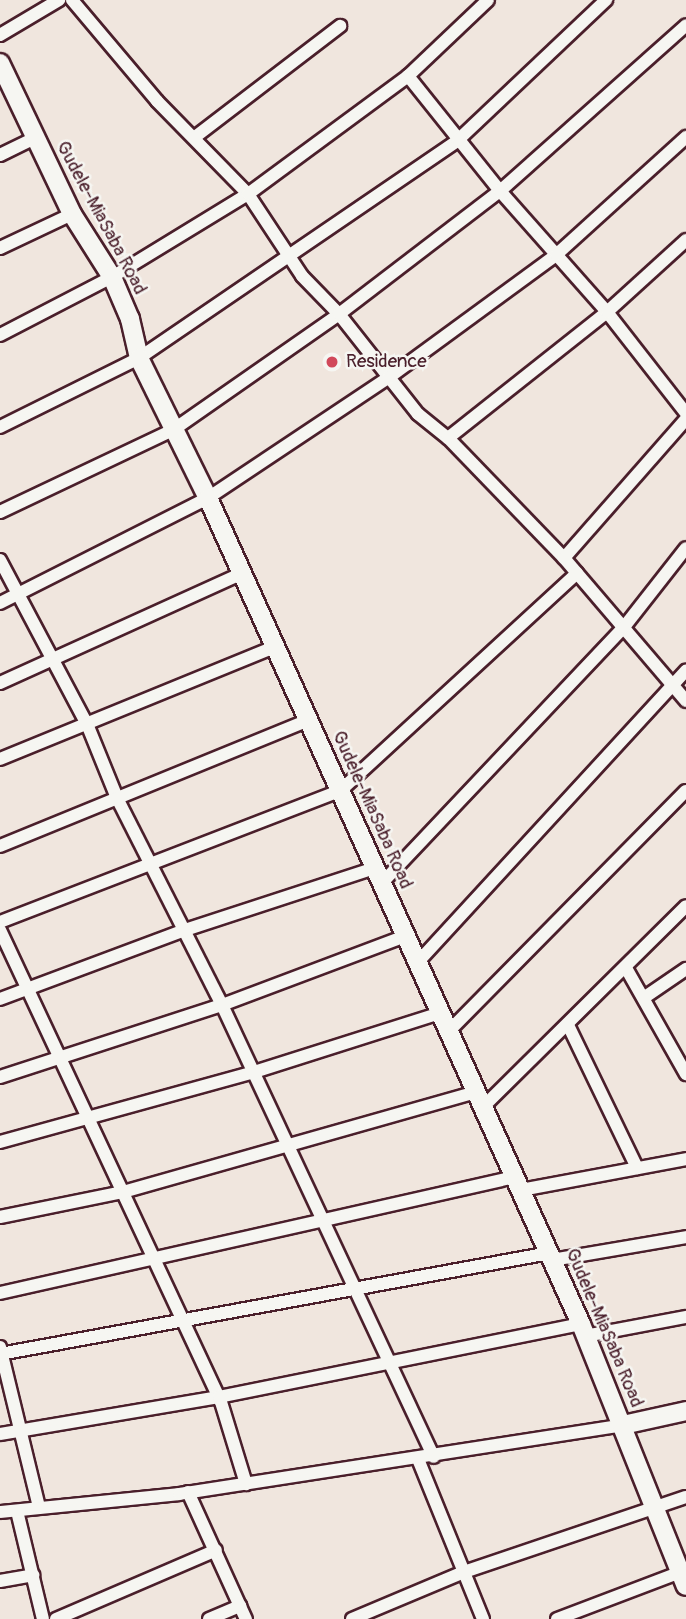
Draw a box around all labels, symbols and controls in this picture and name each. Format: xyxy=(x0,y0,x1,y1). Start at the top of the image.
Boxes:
street label: Gudele-MiaSaba Road xyxy=(51,137,151,299)
place label: Residence xyxy=(346,351,427,373)
marker: Residence xyxy=(324,354,340,370)
street label: Gudele-MiaSaba Road xyxy=(327,728,417,892)
street label: Gudele-MiaSaba Road xyxy=(560,1245,648,1411)

